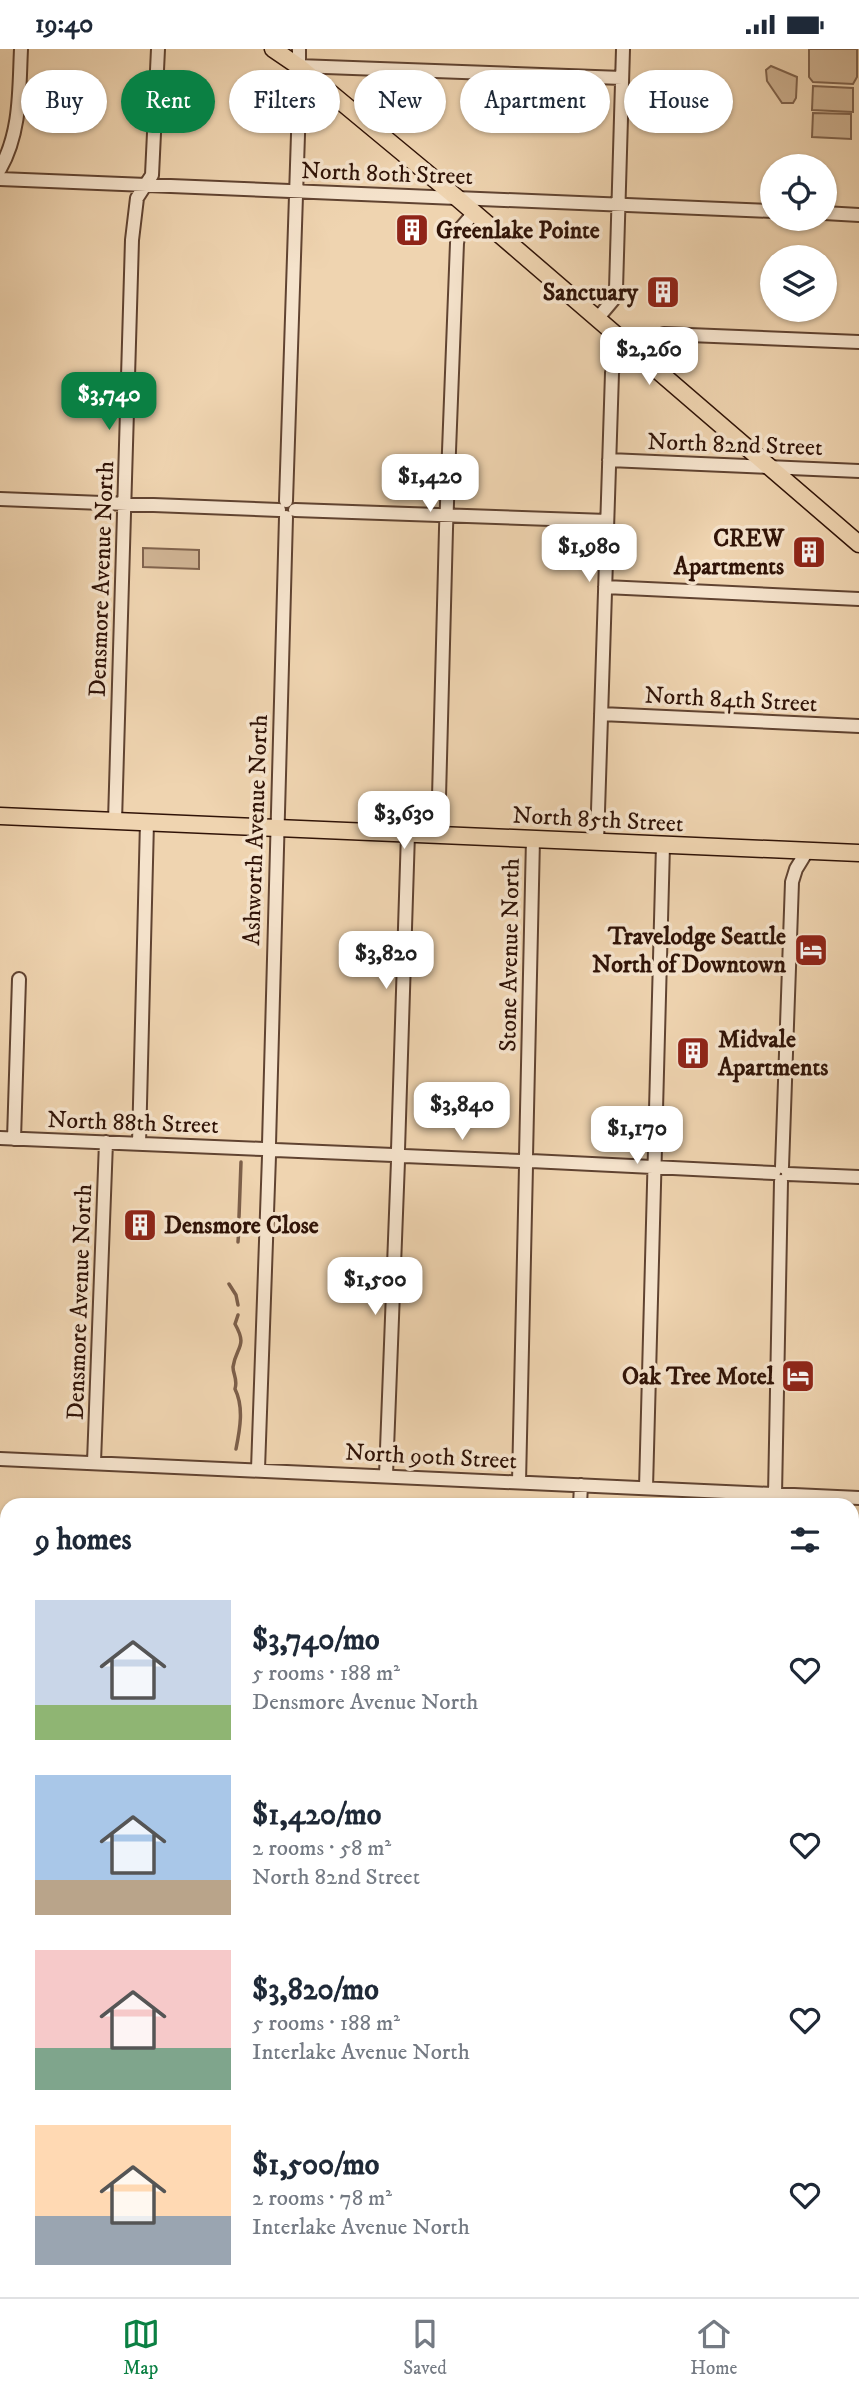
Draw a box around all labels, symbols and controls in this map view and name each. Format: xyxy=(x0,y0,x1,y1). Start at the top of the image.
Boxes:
text: 19:40 xyxy=(35,8,93,41)
chip: Buy xyxy=(21,70,107,133)
chip: Rent xyxy=(121,70,215,133)
chip: Filters xyxy=(229,70,340,133)
chip: New xyxy=(354,70,446,133)
chip: Apartment xyxy=(460,70,610,133)
chip: House xyxy=(624,70,733,133)
map controls xyxy=(760,154,837,322)
button: locate xyxy=(760,154,837,231)
street label: North 80th Street xyxy=(300,156,474,192)
building icon: Greenlake Pointe xyxy=(393,211,431,249)
place label: Greenlake Pointe xyxy=(436,216,600,246)
button: layers xyxy=(760,245,837,322)
building icon: Sanctuary xyxy=(644,273,682,311)
place label: Sanctuary xyxy=(543,278,639,308)
pin: $2,260 xyxy=(592,327,706,387)
text: $2,260 xyxy=(616,335,682,364)
pin: $3,740 xyxy=(52,373,166,432)
text: $3,740 xyxy=(77,380,141,409)
street label: North 82nd Street xyxy=(647,427,823,463)
pin: $1,420 xyxy=(373,455,487,514)
street label: Densmore Avenue North xyxy=(83,460,121,698)
text: $1,420 xyxy=(398,462,462,491)
place label: CREW Apartments xyxy=(673,524,785,582)
pin: $1,980 xyxy=(532,525,646,584)
text: $1,980 xyxy=(558,532,620,561)
building icon: CREW Apartments xyxy=(790,533,828,571)
street label: North 84th Street xyxy=(644,680,819,720)
street label: Ashworth Avenue North xyxy=(237,714,275,946)
pin: $3,630 xyxy=(347,791,461,851)
text: $3,630 xyxy=(374,799,434,828)
street label: North 85th Street xyxy=(512,801,685,839)
street label: Stone Avenue North xyxy=(493,857,527,1052)
place label: Travelodge Seattle North of Downtown xyxy=(592,922,786,980)
hotel icon: Travelodge Seattle North of Downtown xyxy=(792,931,830,969)
pin: $3,820 xyxy=(329,932,443,991)
text: $3,820 xyxy=(355,939,417,968)
place label: Midvale Apartments xyxy=(717,1025,828,1083)
building icon: Midvale Apartments xyxy=(674,1034,712,1072)
pin: $3,840 xyxy=(405,1083,519,1142)
text: $3,840 xyxy=(430,1090,494,1119)
street label: North 88th Street xyxy=(47,1105,219,1141)
pin: $1,170 xyxy=(580,1107,694,1166)
text: $1,170 xyxy=(607,1114,667,1143)
street label: Densmore Avenue North xyxy=(61,1183,99,1421)
building icon: Densmore Close xyxy=(121,1206,159,1244)
place label: Densmore Close xyxy=(164,1211,319,1241)
pin: $1,500 xyxy=(318,1257,432,1317)
text: $1,500 xyxy=(343,1265,407,1294)
hotel icon: Oak Tree Motel xyxy=(779,1357,817,1395)
place label: Oak Tree Motel xyxy=(622,1362,775,1392)
street label: North 90th Street xyxy=(344,1438,518,1477)
icon: filters xyxy=(786,1521,824,1559)
text: 9 homes xyxy=(35,1522,132,1559)
text: $3,740/mo xyxy=(252,1622,380,1659)
icon: home xyxy=(91,1628,175,1712)
icon: heart xyxy=(786,1651,824,1689)
text: 5 rooms · 188 m² xyxy=(252,1659,400,1688)
text: Densmore Avenue North xyxy=(252,1688,478,1717)
text: $1,420/mo xyxy=(252,1797,381,1834)
icon: home xyxy=(91,1803,175,1887)
icon: heart xyxy=(786,1826,824,1864)
text: 2 rooms · 58 m² xyxy=(252,1834,391,1863)
text: North 82nd Street xyxy=(252,1863,420,1892)
text: $3,820/mo xyxy=(252,1972,379,2009)
icon: home xyxy=(91,1978,175,2062)
icon: heart xyxy=(786,2001,824,2039)
text: 5 rooms · 188 m² xyxy=(252,2009,400,2038)
text: Interlake Avenue North xyxy=(252,2038,470,2067)
text: $1,500/mo xyxy=(252,2147,379,2184)
icon: home xyxy=(91,2153,175,2237)
icon: heart xyxy=(786,2176,824,2214)
text: 2 rooms · 78 m² xyxy=(252,2184,392,2213)
text: Interlake Avenue North xyxy=(252,2213,470,2242)
tab: Map xyxy=(122,2315,160,2380)
tab: Saved xyxy=(403,2315,447,2380)
tab: Home xyxy=(690,2315,737,2380)

